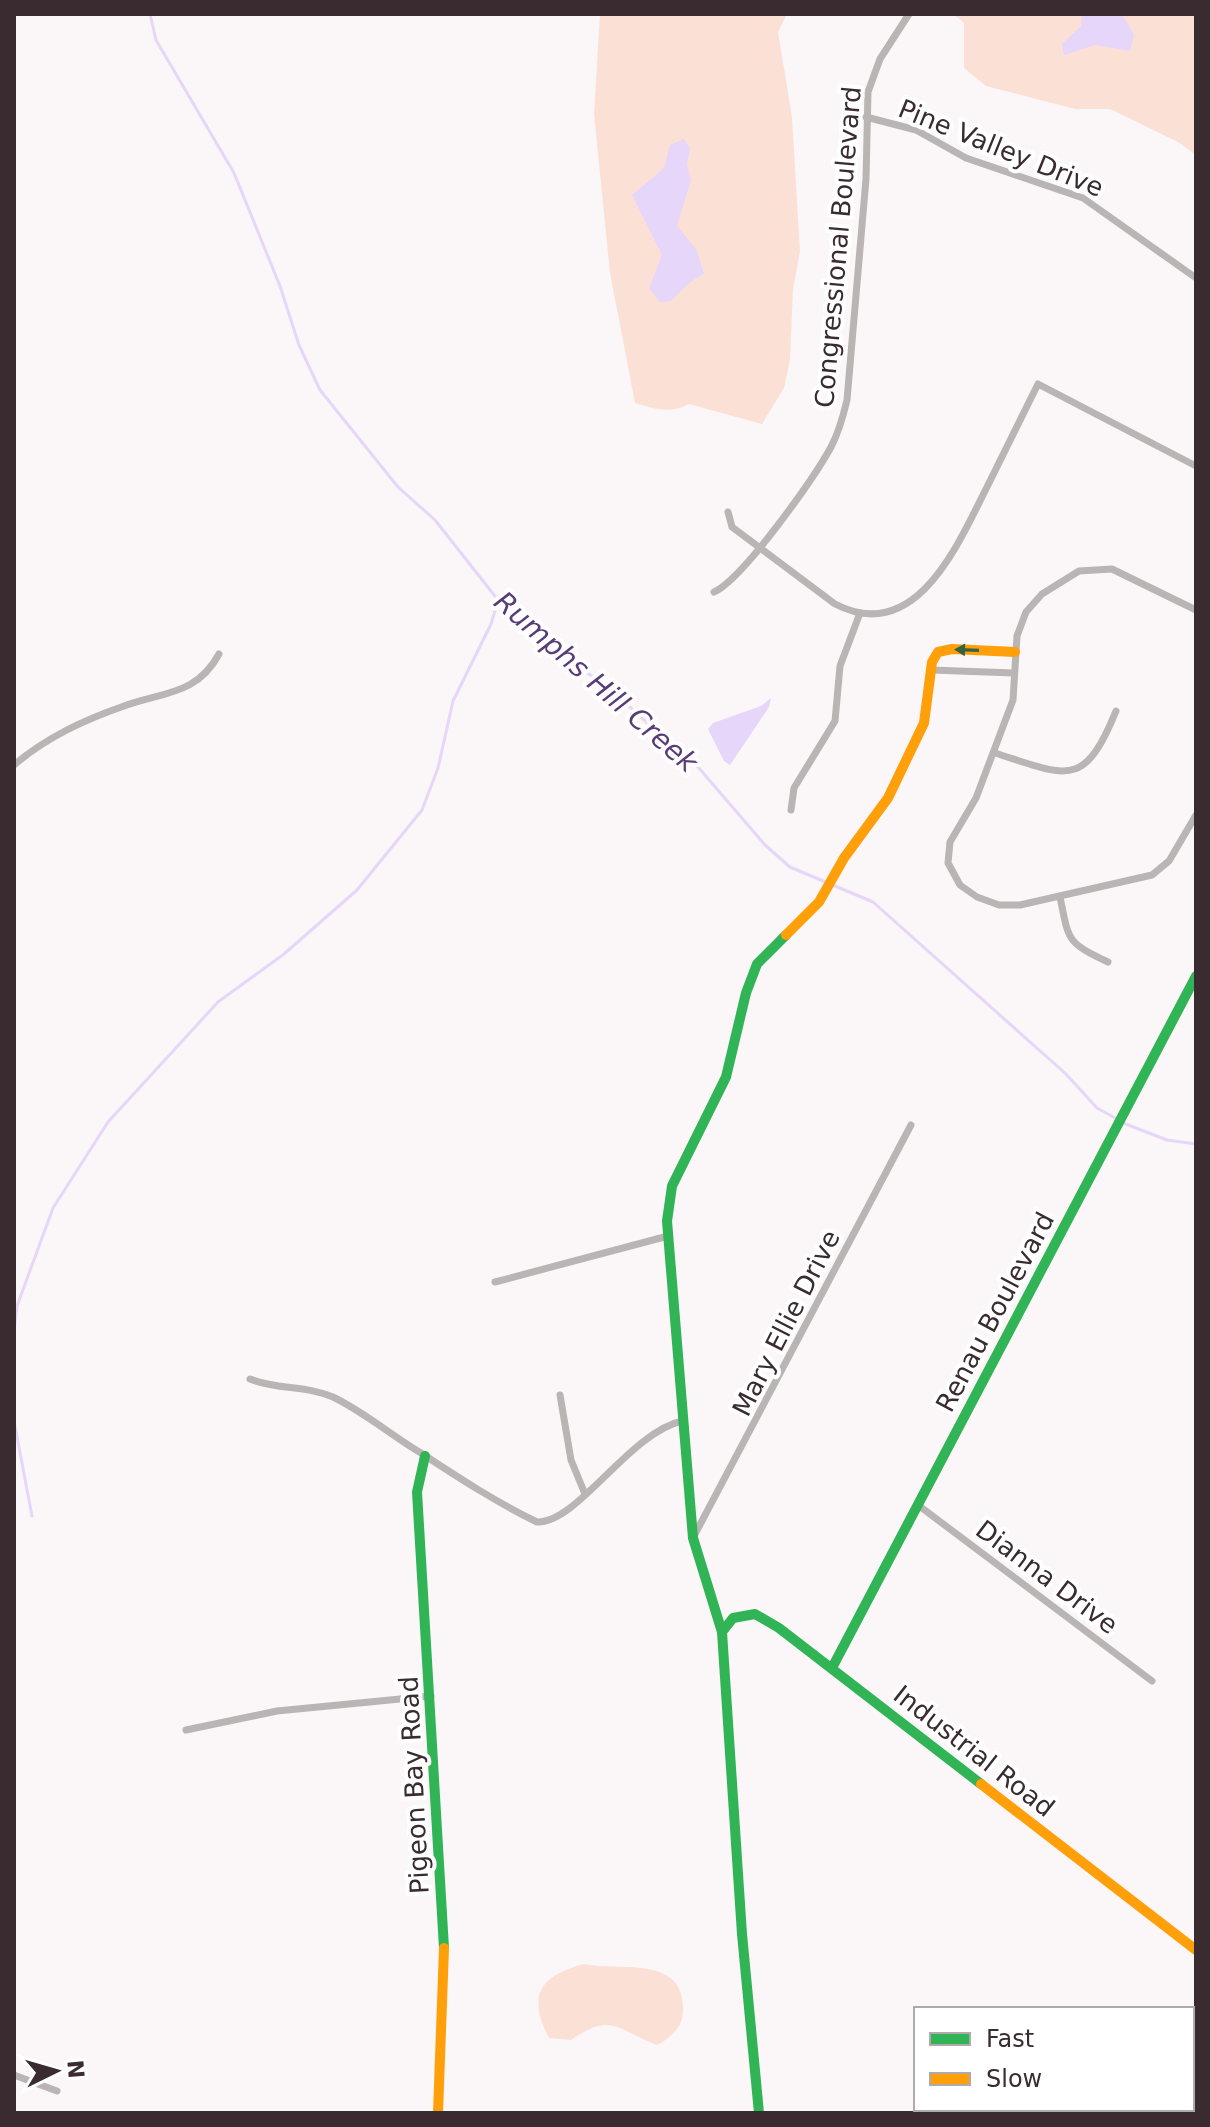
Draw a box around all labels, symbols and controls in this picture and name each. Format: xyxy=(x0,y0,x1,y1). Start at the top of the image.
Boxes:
street label: Congressional Boulevard xyxy=(809,85,867,409)
street label: Pine Valley Drive xyxy=(894,93,1108,203)
water label: Rumphs Hill Creek xyxy=(488,585,706,780)
one-way arrow xyxy=(954,643,979,656)
street label: Renau Boulevard xyxy=(930,1207,1060,1417)
street label: Mary Ellie Drive xyxy=(726,1225,846,1421)
street label: Dianna Drive xyxy=(970,1514,1124,1640)
street label: Pigeon Bay Road xyxy=(393,1675,435,1895)
street label: Industrial Road xyxy=(888,1679,1060,1823)
legend xyxy=(914,2007,1194,2111)
text: Fast xyxy=(986,2025,1034,2053)
north arrow xyxy=(16,2031,96,2111)
text: N xyxy=(62,2059,89,2080)
text: Slow xyxy=(986,2065,1042,2093)

